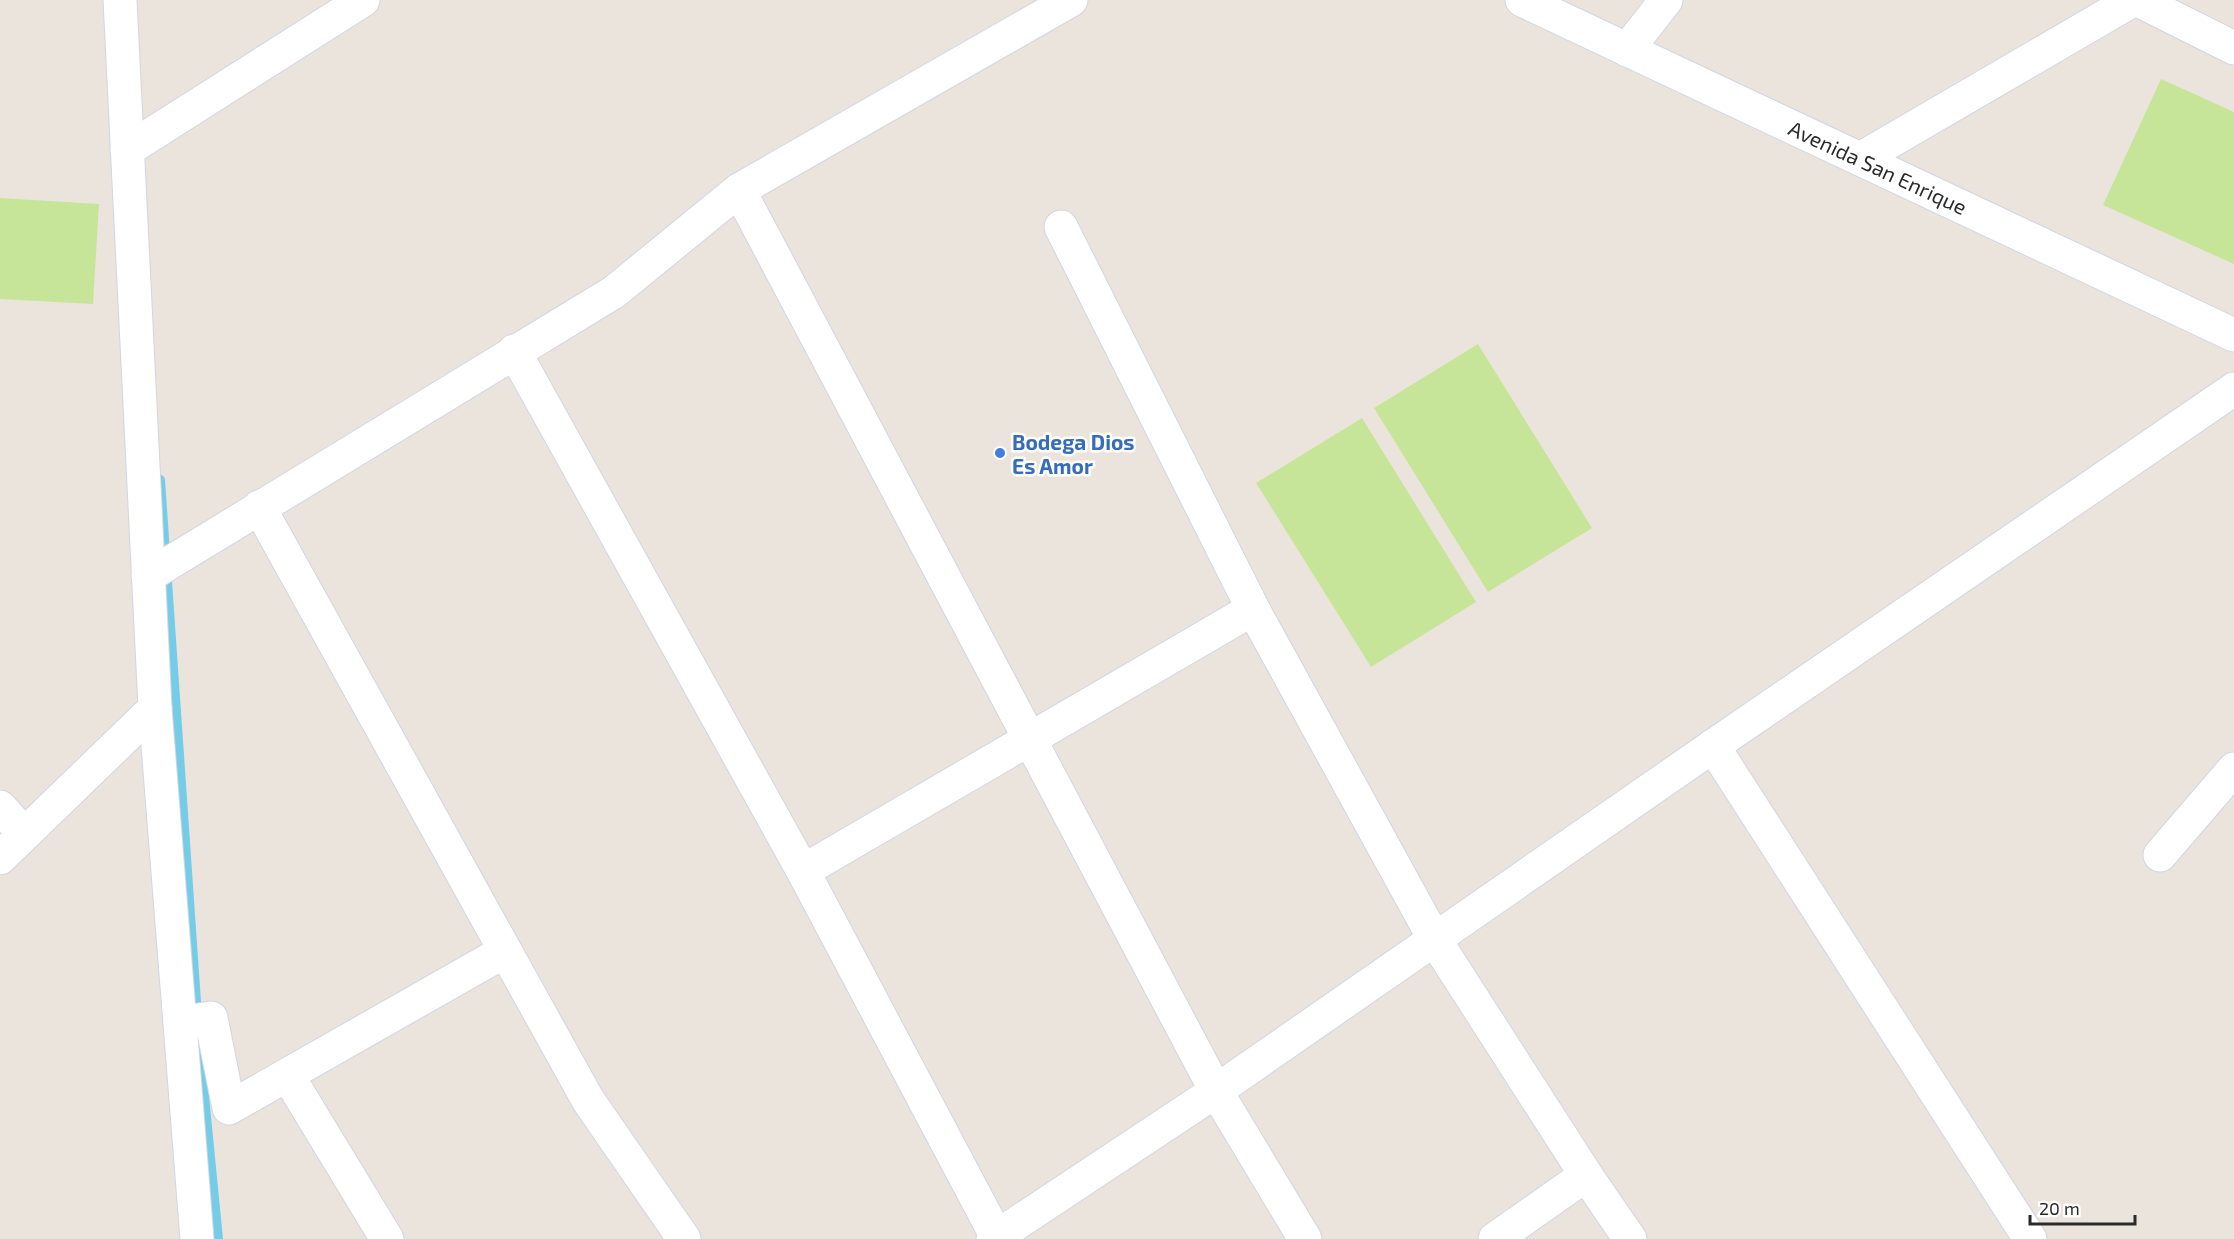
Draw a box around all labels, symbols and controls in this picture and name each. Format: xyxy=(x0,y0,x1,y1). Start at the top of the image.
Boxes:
street label: Avenida San Enrique xyxy=(1785,115,1971,219)
place label: Bodega Dios Es Amor xyxy=(1012,429,1135,478)
marker: Bodega Dios Es Amor xyxy=(993,446,1007,460)
scale bar xyxy=(2030,1188,2135,1226)
text: 20 m xyxy=(2039,1197,2080,1219)

